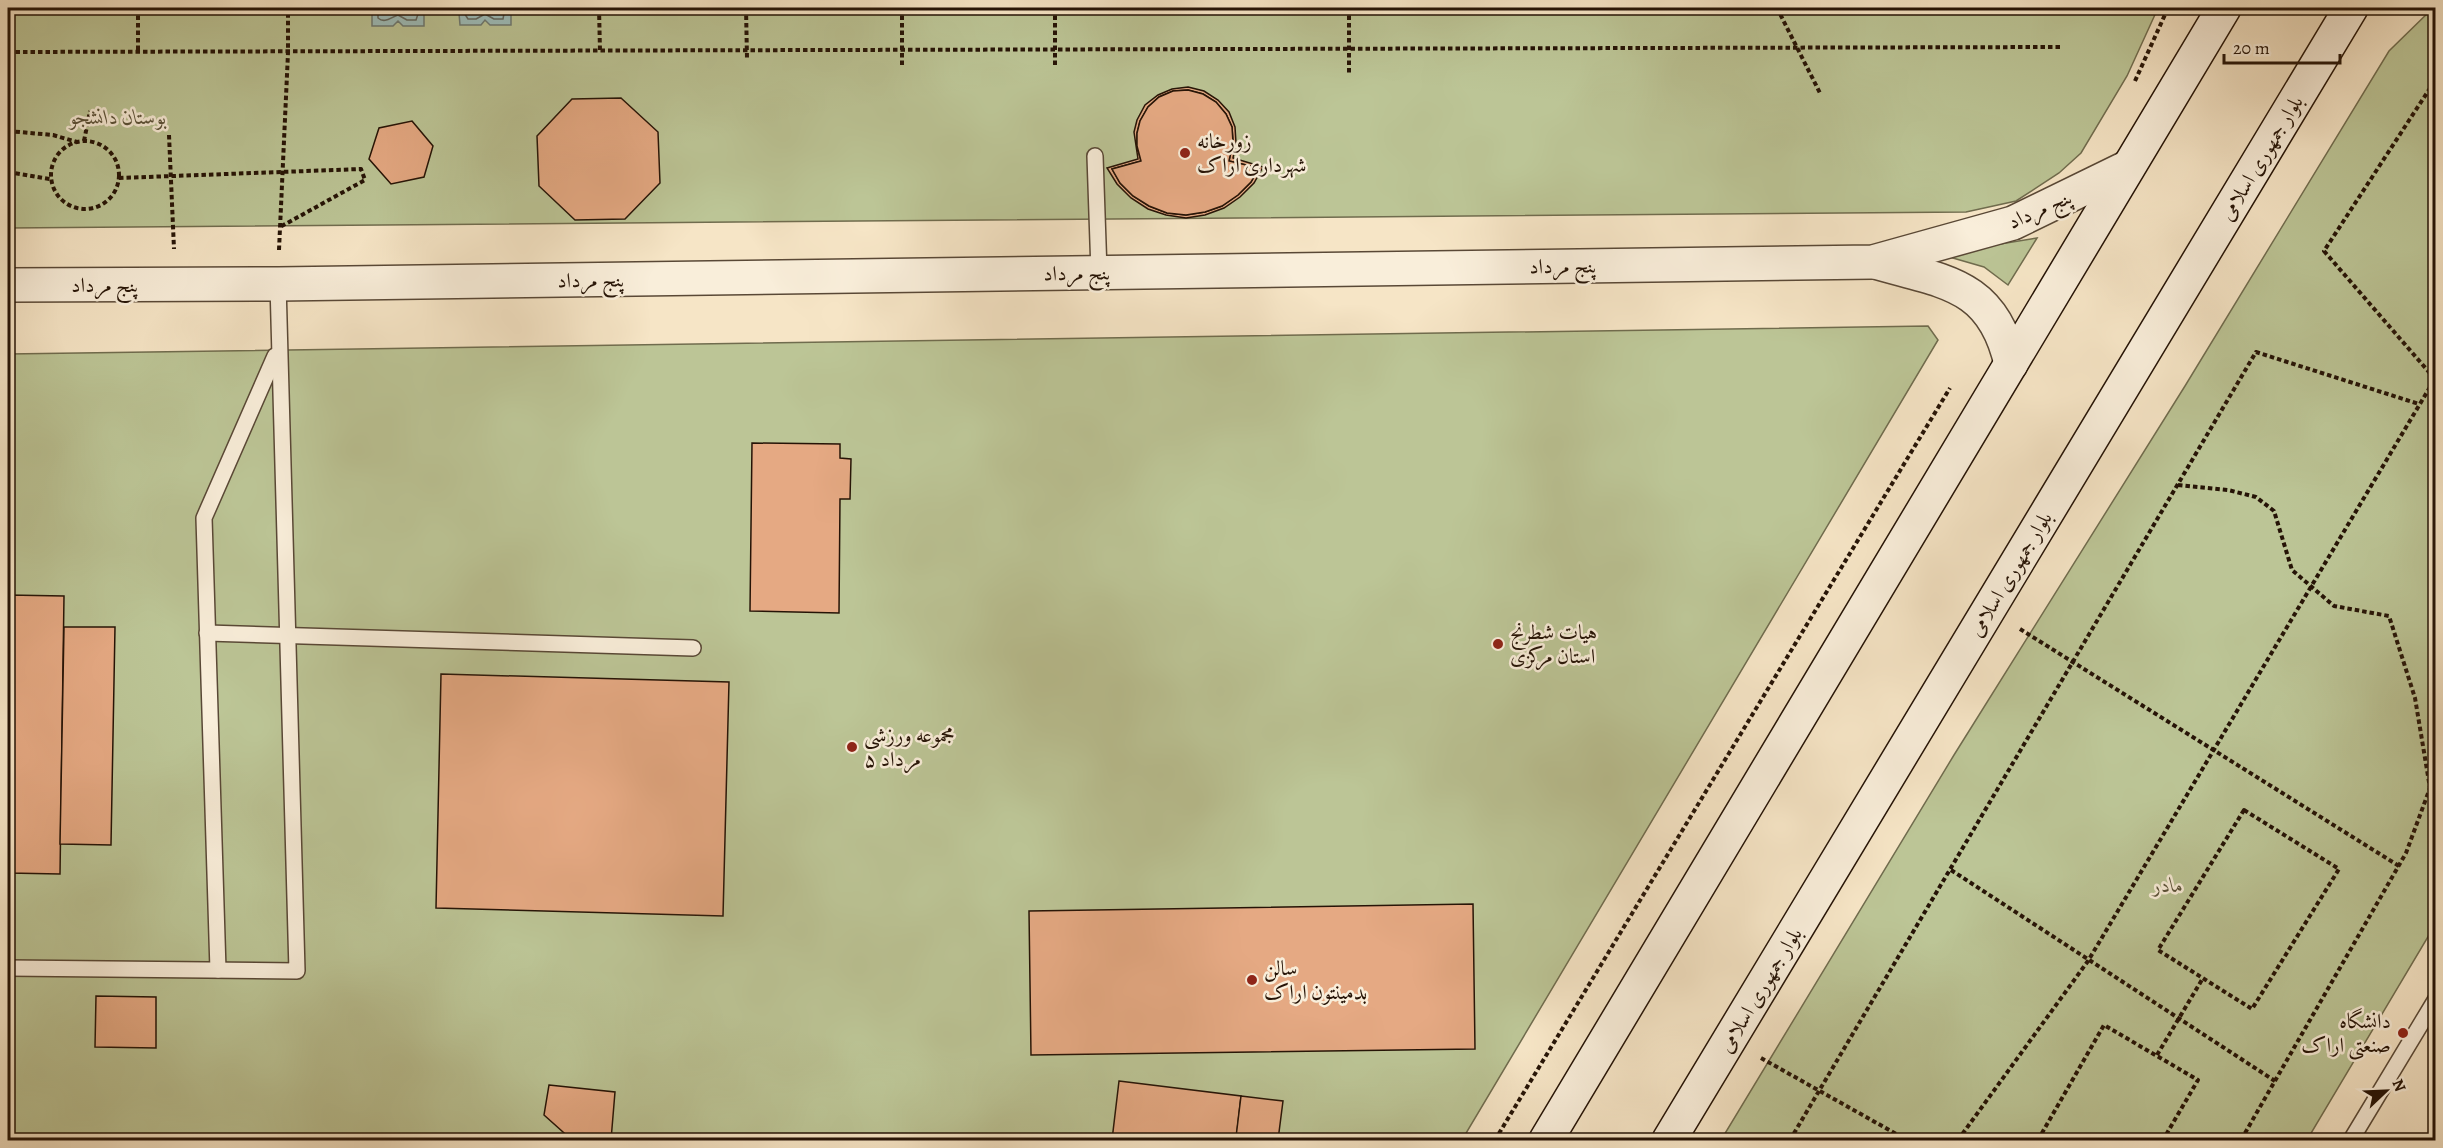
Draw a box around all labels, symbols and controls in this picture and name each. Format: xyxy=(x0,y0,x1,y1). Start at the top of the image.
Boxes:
scale bar xyxy=(2224,27,2340,65)
text: 20 m xyxy=(2233,36,2270,60)
street label: بلوار جمهوری اسلامی xyxy=(2213,90,2309,226)
park label: بوستان دانشجو xyxy=(68,103,167,131)
place label: زورخانه شهرداری اراک xyxy=(1197,127,1306,179)
marker: زورخانه شهرداری اراک xyxy=(1178,146,1192,160)
street label: پنج مرداد xyxy=(2003,182,2079,240)
street label: پنج مرداد xyxy=(1529,251,1597,286)
street label: پنج مرداد xyxy=(1043,258,1111,293)
street label: پنج مرداد xyxy=(557,265,625,300)
street label: پنج مرداد xyxy=(71,271,139,304)
street label: بلوار جمهوری اسلامی xyxy=(1962,506,2058,642)
place label: هیات شطرنج استان مرکزی xyxy=(1510,618,1597,671)
marker: هیات شطرنج استان مرکزی xyxy=(1491,637,1505,651)
place label: مجموعه ورزشی ۵ مرداد xyxy=(864,721,955,774)
marker: مجموعه ورزشی ۵ مرداد xyxy=(845,740,859,754)
park label: مادر xyxy=(2151,871,2183,899)
street label: بلوار جمهوری اسلامی xyxy=(1712,922,1808,1058)
place label: سالن بدمینتون اراک xyxy=(1264,954,1367,1006)
marker: سالن بدمینتون اراک xyxy=(1245,973,1259,987)
place label: دانشگاه صنعتی اراک xyxy=(2301,1007,2391,1060)
marker: دانشگاه صنعتی اراک xyxy=(2396,1026,2410,1040)
north arrow xyxy=(2356,1061,2416,1121)
text: N xyxy=(2386,1076,2411,1096)

